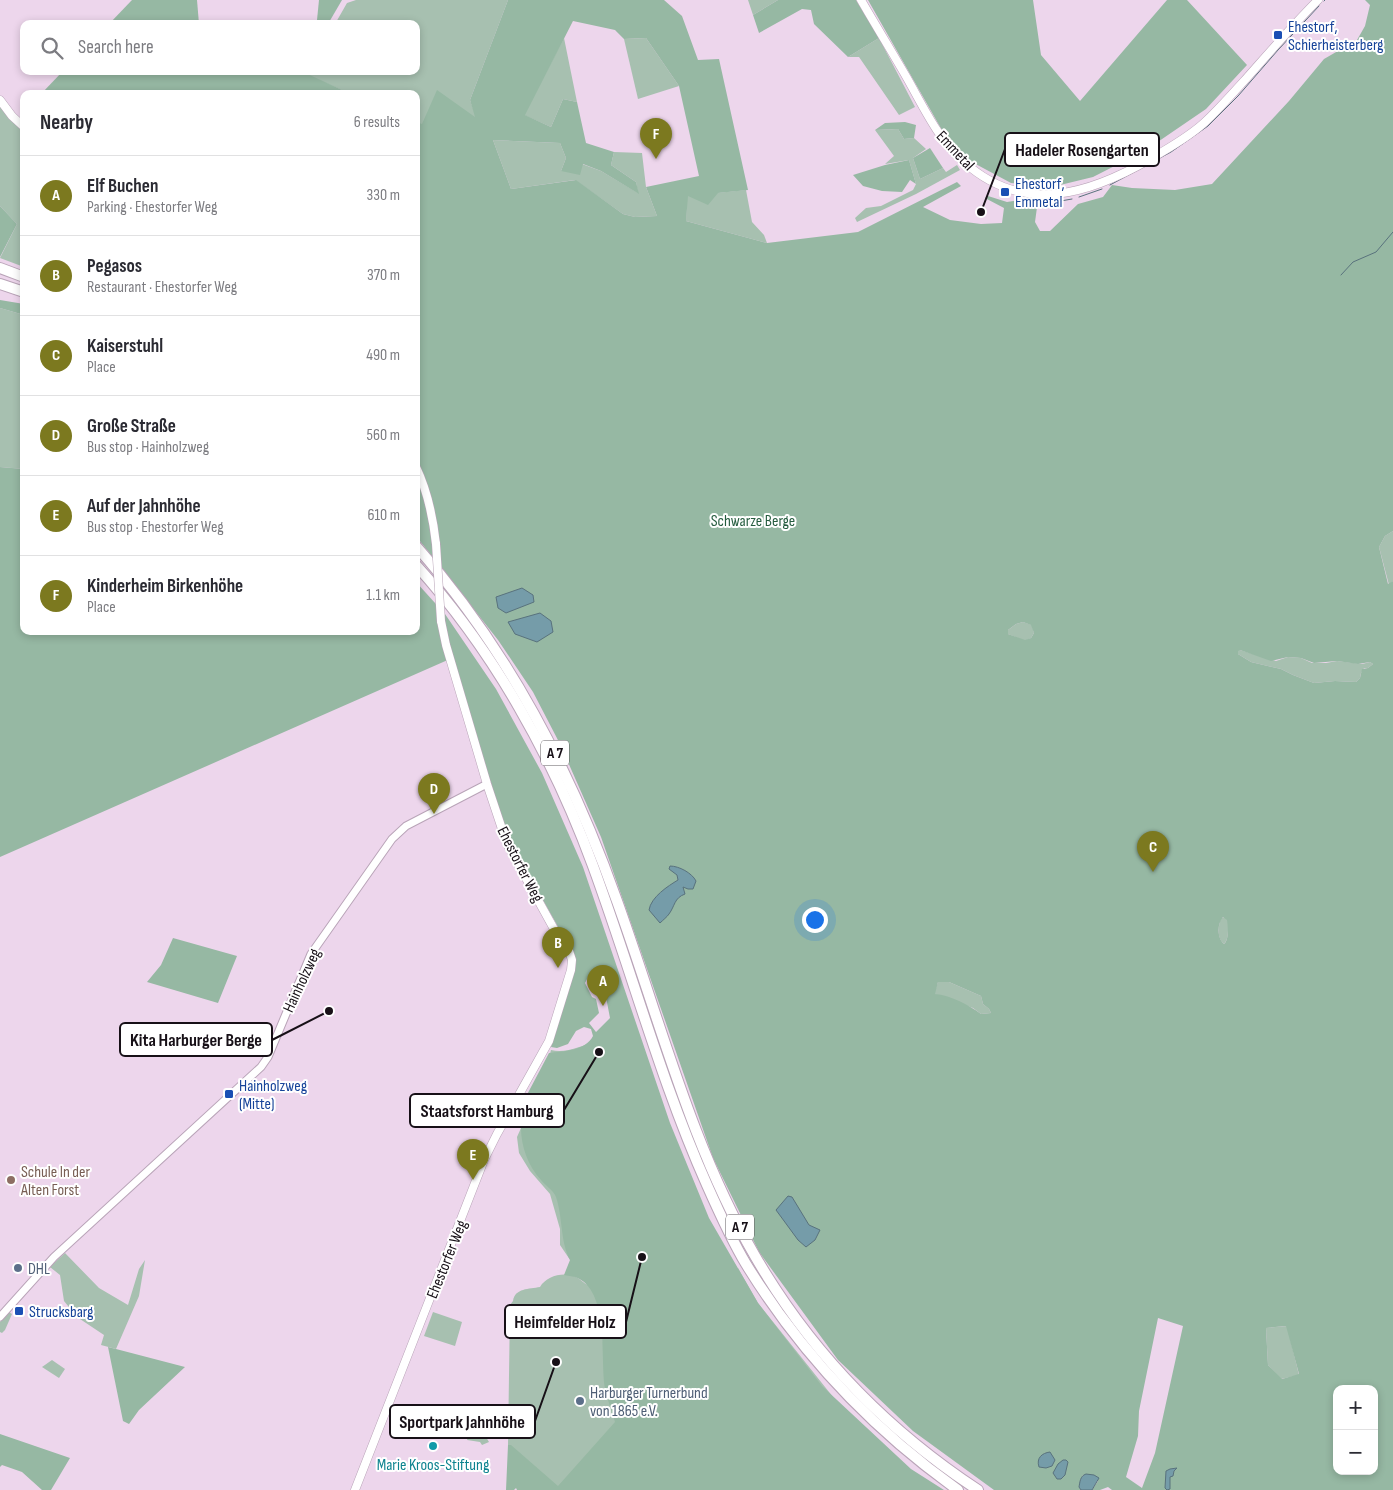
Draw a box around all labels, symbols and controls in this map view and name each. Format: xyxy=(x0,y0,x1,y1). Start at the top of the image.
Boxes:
place label: Ehestorf, Schierheisterberg xyxy=(1288,18,1384,55)
search box xyxy=(20,20,420,75)
marker: Ehestorf, Schierheisterberg xyxy=(1272,29,1284,41)
icon: search xyxy=(38,34,66,62)
text: Search here xyxy=(78,36,154,59)
text: Nearby xyxy=(40,110,93,135)
text: 6 results xyxy=(354,113,400,132)
pin: F xyxy=(640,118,672,159)
street label: Emmetal xyxy=(932,127,978,175)
callout: Hadeler Rosengarten xyxy=(1005,133,1159,166)
text: Hadeler Rosengarten xyxy=(1015,140,1149,161)
text: Elf Buchen xyxy=(87,175,158,198)
place label: Ehestorf, Emmetal xyxy=(1015,175,1065,212)
text: A xyxy=(52,186,60,205)
text: 330 m xyxy=(367,186,400,205)
marker: Ehestorf, Emmetal xyxy=(999,186,1011,198)
text: Parking · Ehestorfer Weg xyxy=(87,198,218,217)
text: Pegasos xyxy=(87,255,142,278)
text: B xyxy=(52,266,60,285)
text: 370 m xyxy=(367,266,400,285)
text: Restaurant · Ehestorfer Weg xyxy=(87,278,237,297)
text: Kaiserstuhl xyxy=(87,335,163,358)
text: C xyxy=(52,346,60,365)
text: 490 m xyxy=(366,346,400,365)
text: Place xyxy=(87,358,116,377)
text: Große Straße xyxy=(87,415,176,438)
text: D xyxy=(52,426,60,445)
text: 560 m xyxy=(367,426,400,445)
text: Bus stop · Hainholzweg xyxy=(87,438,209,457)
text: Auf der Jahnhöhe xyxy=(87,495,201,518)
text: E xyxy=(53,506,59,525)
text: 610 m xyxy=(367,506,400,525)
park label: Schwarze Berge xyxy=(711,512,795,531)
text: Bus stop · Ehestorfer Weg xyxy=(87,518,224,537)
text: Kinderheim Birkenhöhe xyxy=(87,575,243,598)
text: F xyxy=(53,586,59,605)
text: 1.1 km xyxy=(366,586,400,605)
text: Place xyxy=(87,598,116,617)
road number: A 7 xyxy=(541,740,569,766)
pin: D xyxy=(418,773,450,814)
street label: Ehestorfer Weg xyxy=(492,824,547,906)
pin: C xyxy=(1137,831,1169,872)
your location xyxy=(802,907,828,933)
pin: B xyxy=(542,927,574,968)
street label: Hainholzweg xyxy=(279,946,325,1015)
pin: A xyxy=(587,965,619,1006)
callout: Kita Harburger Berge xyxy=(120,1023,272,1056)
text: Kita Harburger Berge xyxy=(130,1030,262,1051)
place label: Hainholzweg (Mitte) xyxy=(239,1077,307,1114)
marker: Hainholzweg (Mitte) xyxy=(223,1088,235,1100)
callout: Staatsforst Hamburg xyxy=(410,1094,564,1127)
text: Staatsforst Hamburg xyxy=(420,1101,554,1122)
pin: E xyxy=(457,1139,489,1180)
place label: Schule In der Alten Forst xyxy=(20,1163,90,1200)
marker: Schule In der Alten Forst xyxy=(5,1174,17,1186)
road number: A 7 xyxy=(726,1214,754,1240)
street label: Ehestorfer Weg xyxy=(423,1218,472,1301)
place label: DHL xyxy=(28,1260,50,1279)
marker: DHL xyxy=(12,1262,24,1274)
place label: Strucksbarg xyxy=(29,1303,93,1322)
marker: Strucksbarg xyxy=(13,1305,25,1317)
callout: Heimfelder Holz xyxy=(505,1305,626,1338)
text: Heimfelder Holz xyxy=(514,1312,616,1333)
place label: Harburger Turnerbund von 1865 e.V. xyxy=(590,1384,708,1421)
map controls xyxy=(1333,1385,1378,1475)
button: + xyxy=(1333,1385,1378,1430)
marker: Harburger Turnerbund von 1865 e.V. xyxy=(574,1395,586,1407)
callout: Sportpark Jahnhöhe xyxy=(390,1405,535,1438)
text: Sportpark Jahnhöhe xyxy=(399,1412,525,1433)
button: − xyxy=(1333,1430,1378,1475)
marker: Marie Kroos-Stiftung xyxy=(427,1440,439,1452)
place label: Marie Kroos-Stiftung xyxy=(377,1456,489,1475)

